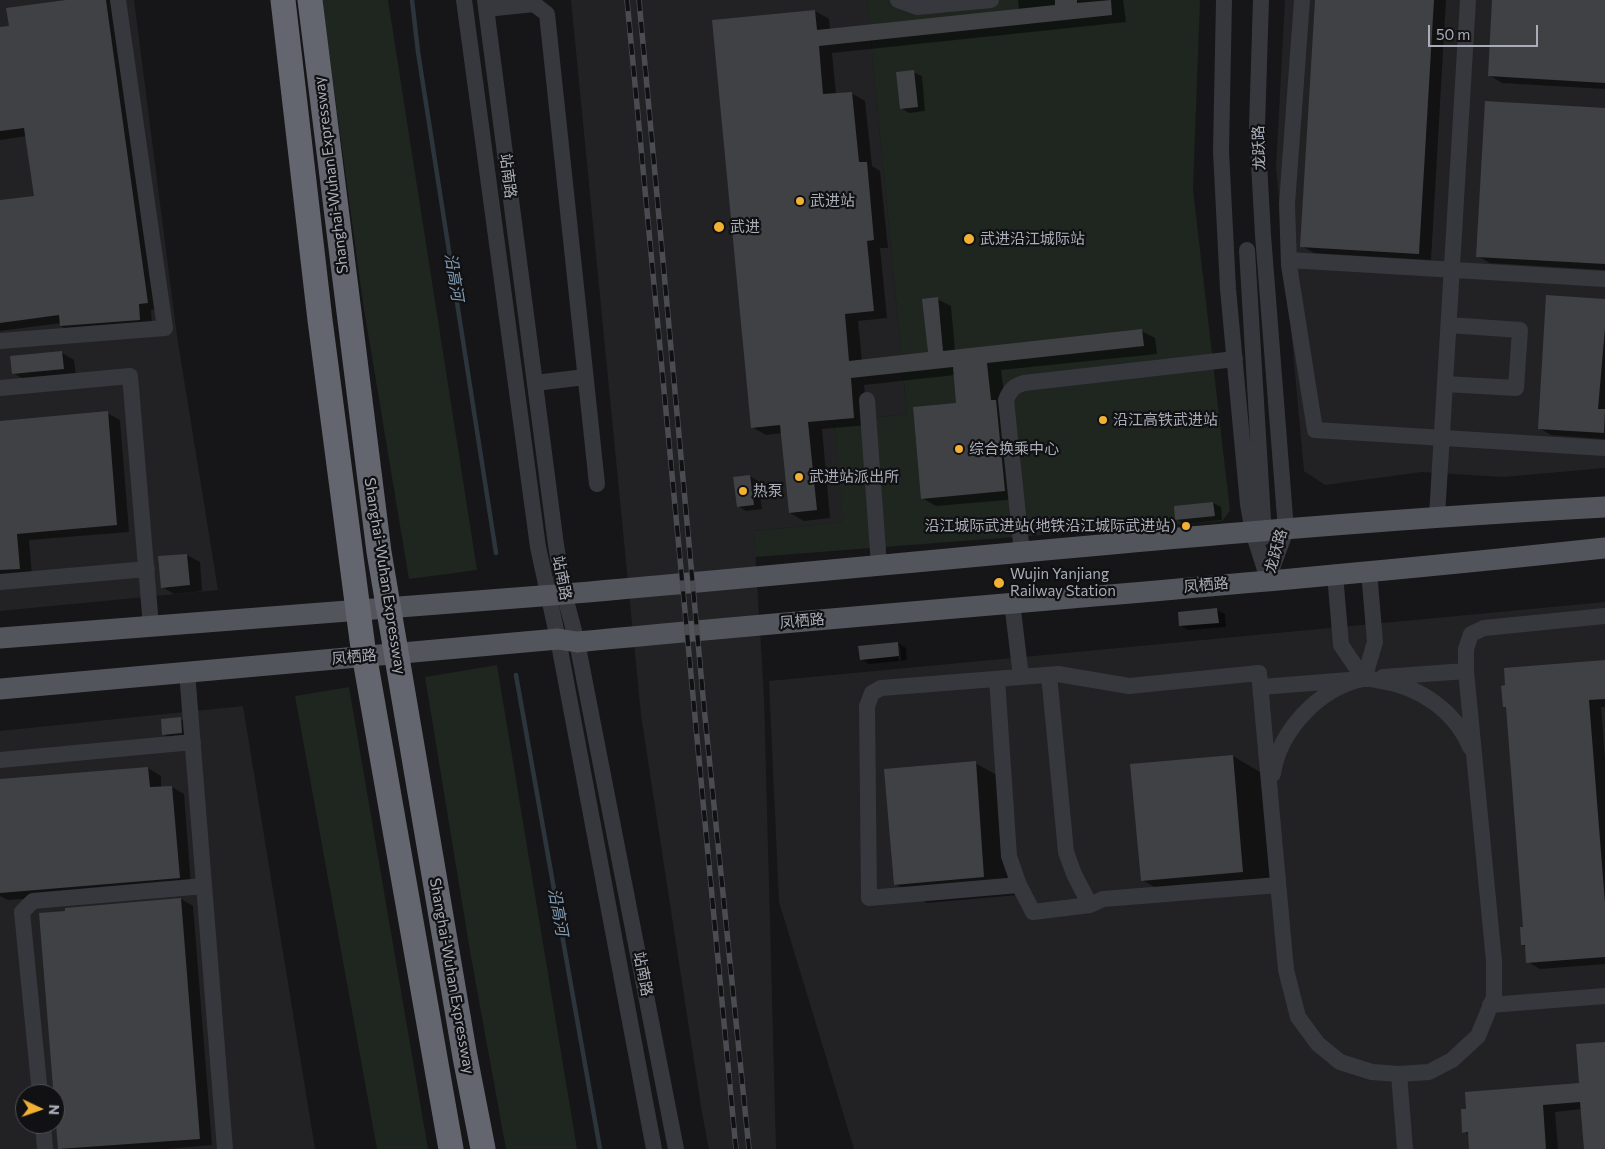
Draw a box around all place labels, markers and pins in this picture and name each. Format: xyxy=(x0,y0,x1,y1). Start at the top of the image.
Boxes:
place label: 武进站 xyxy=(810,192,855,210)
marker: 武进站 xyxy=(794,195,806,207)
place label: 武进 xyxy=(730,218,760,236)
marker: 武进 xyxy=(712,220,726,234)
place label: 武进沿江城际站 xyxy=(980,230,1085,248)
marker: 武进沿江城际站 xyxy=(962,232,976,246)
place label: 沿江高铁武进站 xyxy=(1113,411,1218,429)
marker: 沿江高铁武进站 xyxy=(1097,414,1109,426)
place label: 综合换乘中心 xyxy=(969,440,1059,458)
marker: 综合换乘中心 xyxy=(953,443,965,455)
place label: 武进站派出所 xyxy=(809,468,899,486)
marker: 武进站派出所 xyxy=(793,471,805,483)
place label: 热泵 xyxy=(753,482,783,500)
marker: 热泵 xyxy=(737,485,749,497)
place label: 沿江城际武进站(地铁沿江城际武进站) xyxy=(924,517,1176,535)
marker: 沿江城际武进站(地铁沿江城际武进站) xyxy=(1180,520,1192,532)
place label: Wujin Yanjiang Railway Station xyxy=(1010,565,1116,600)
marker: Wujin Yanjiang Railway Station xyxy=(992,576,1006,590)

